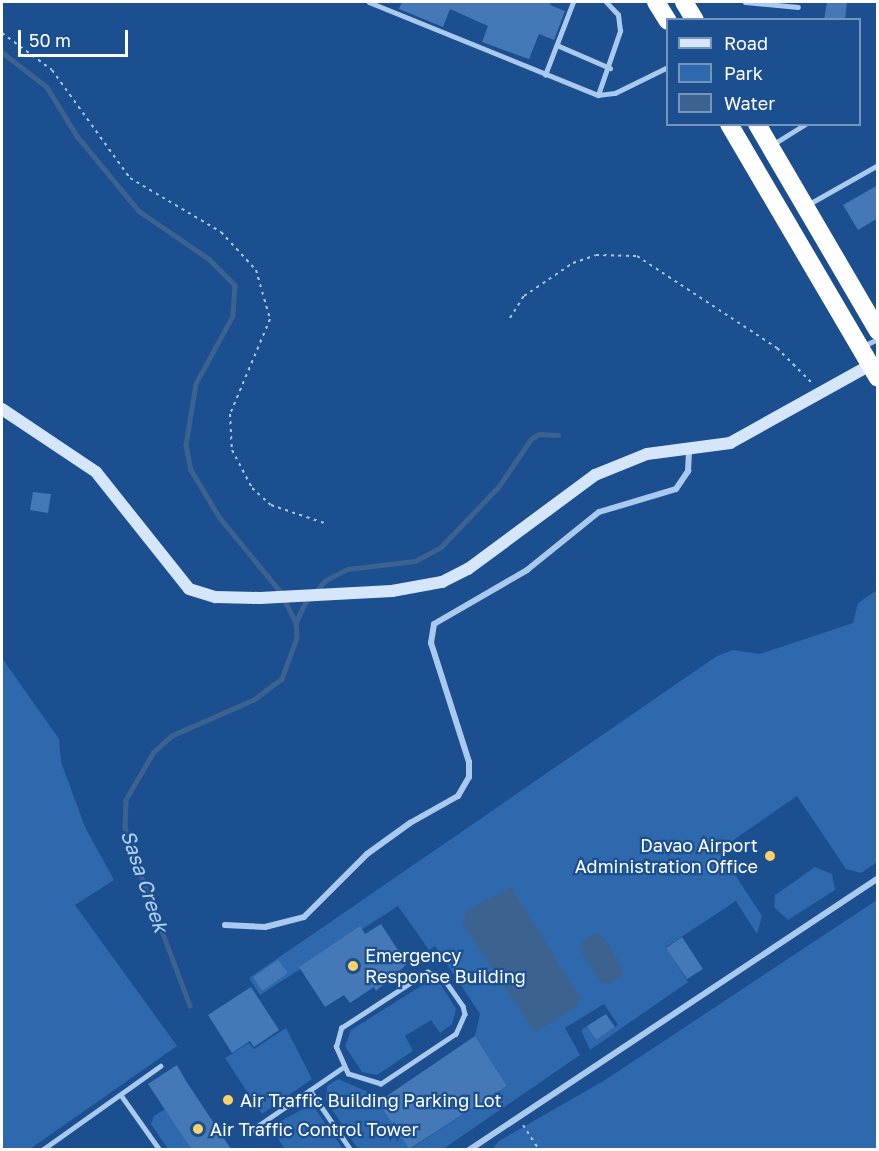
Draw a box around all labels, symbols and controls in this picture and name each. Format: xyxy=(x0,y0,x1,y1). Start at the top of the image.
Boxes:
scale bar xyxy=(21,18,130,56)
legend xyxy=(666,18,861,126)
text: 50 m xyxy=(29,29,71,51)
text: Road xyxy=(724,32,768,54)
text: Park xyxy=(724,62,763,84)
text: Water xyxy=(724,92,775,114)
water label: Sasa Creek xyxy=(116,827,174,935)
place label: Davao Airport Administration Office xyxy=(575,835,758,878)
marker: Davao Airport Administration Office xyxy=(763,849,777,863)
place label: Emergency Response Building xyxy=(365,945,526,988)
marker: Emergency Response Building xyxy=(346,959,360,973)
place label: Air Traffic Building Parking Lot xyxy=(240,1089,502,1111)
marker: Air Traffic Building Parking Lot xyxy=(221,1093,235,1107)
place label: Air Traffic Control Tower xyxy=(210,1118,418,1140)
marker: Air Traffic Control Tower xyxy=(191,1122,205,1136)

